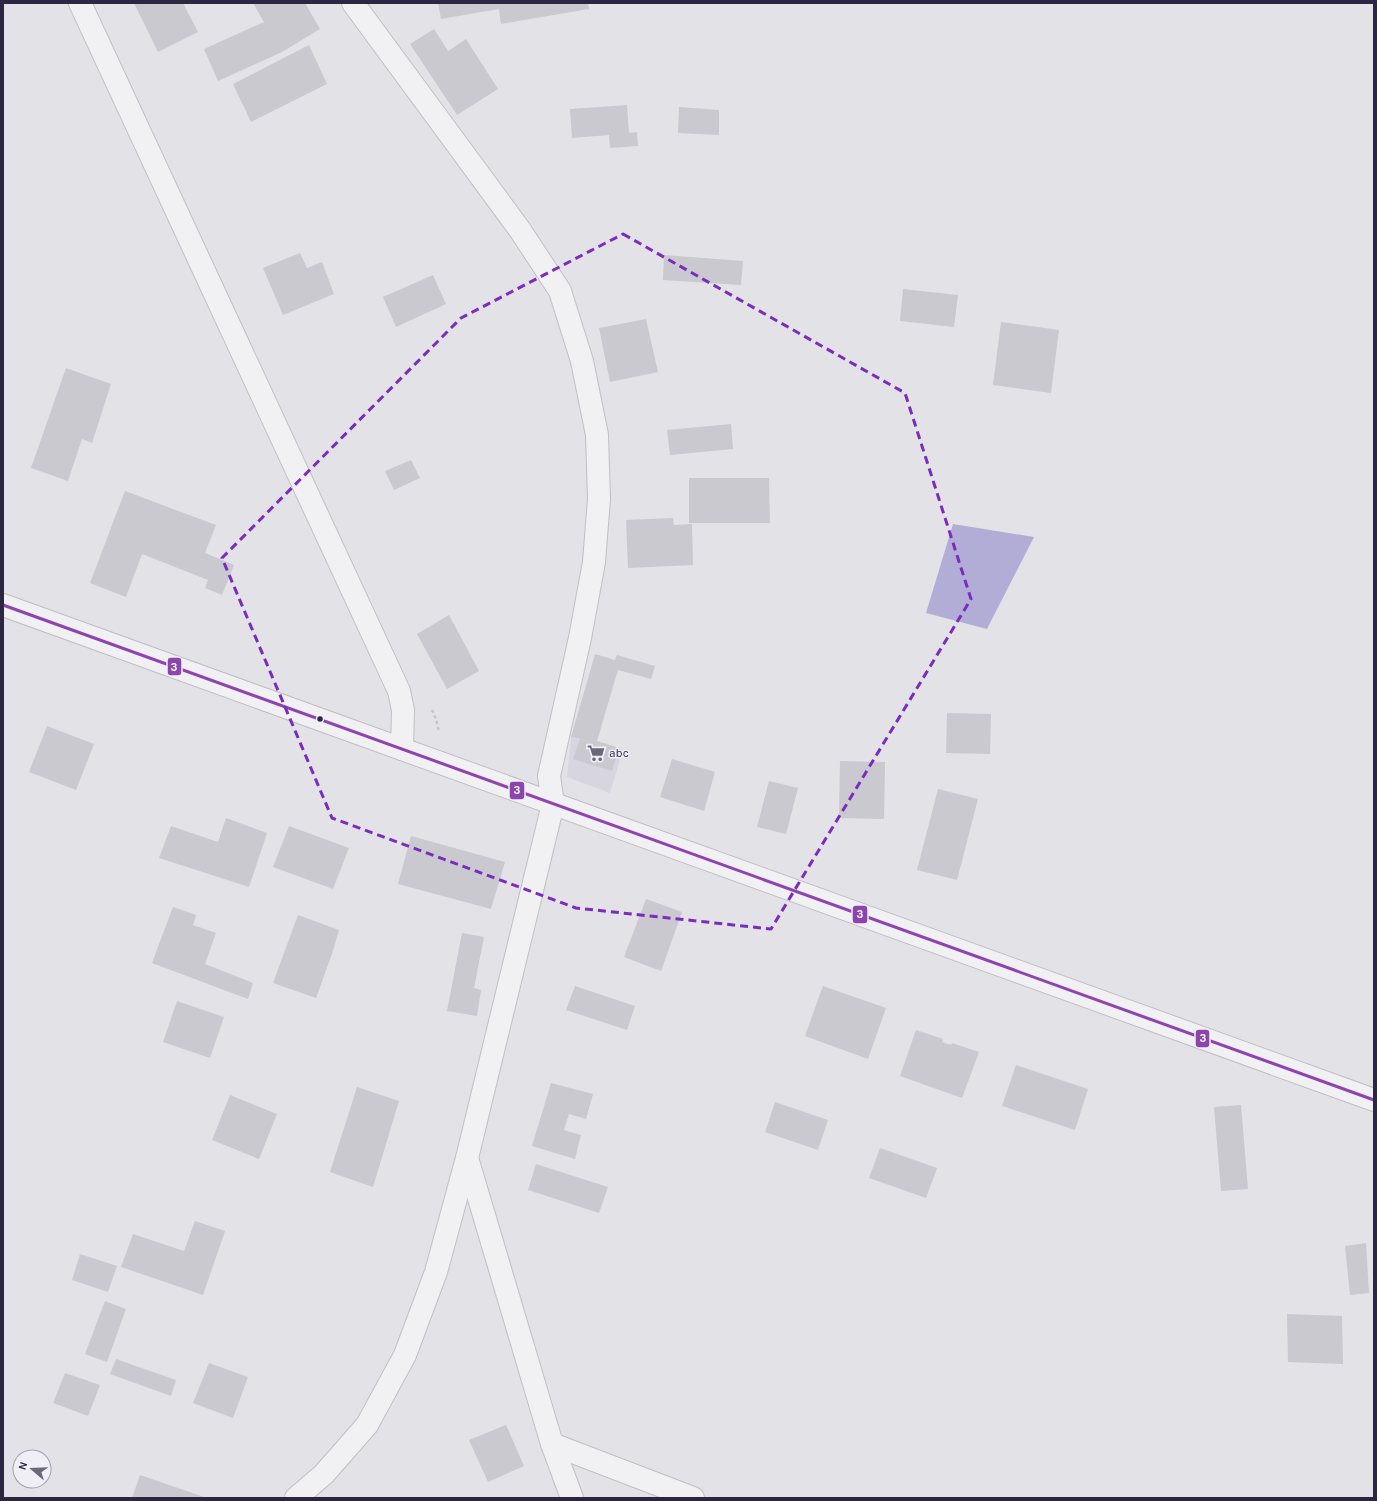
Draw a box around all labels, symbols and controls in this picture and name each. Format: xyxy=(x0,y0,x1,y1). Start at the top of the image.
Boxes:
line badge: 3 xyxy=(167,657,182,676)
text: 3 xyxy=(171,661,178,674)
unlabelled marker xyxy=(315,714,325,724)
supermarket icon: abc xyxy=(586,743,606,763)
place label: abc xyxy=(609,746,629,760)
line badge: 3 xyxy=(509,781,525,800)
text: 3 xyxy=(514,784,521,797)
line badge: 3 xyxy=(852,905,868,924)
text: 3 xyxy=(857,908,864,921)
line badge: 3 xyxy=(1195,1029,1210,1048)
text: 3 xyxy=(1200,1032,1207,1045)
north arrow xyxy=(12,1449,52,1489)
text: N xyxy=(16,1460,30,1472)

